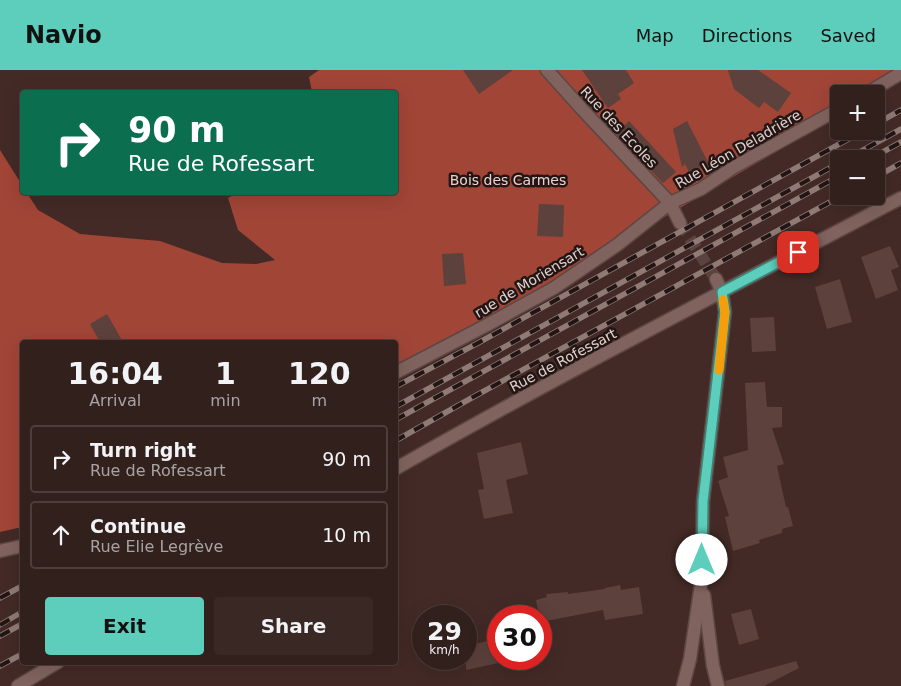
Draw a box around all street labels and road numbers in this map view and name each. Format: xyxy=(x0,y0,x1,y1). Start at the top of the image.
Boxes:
street label: Rue des Ecoles xyxy=(577,83,661,171)
street label: Rue Léon Deladrière xyxy=(672,107,804,191)
street label: rue de Moriensart xyxy=(472,243,587,321)
street label: Rue de Rofessart xyxy=(507,325,620,395)

